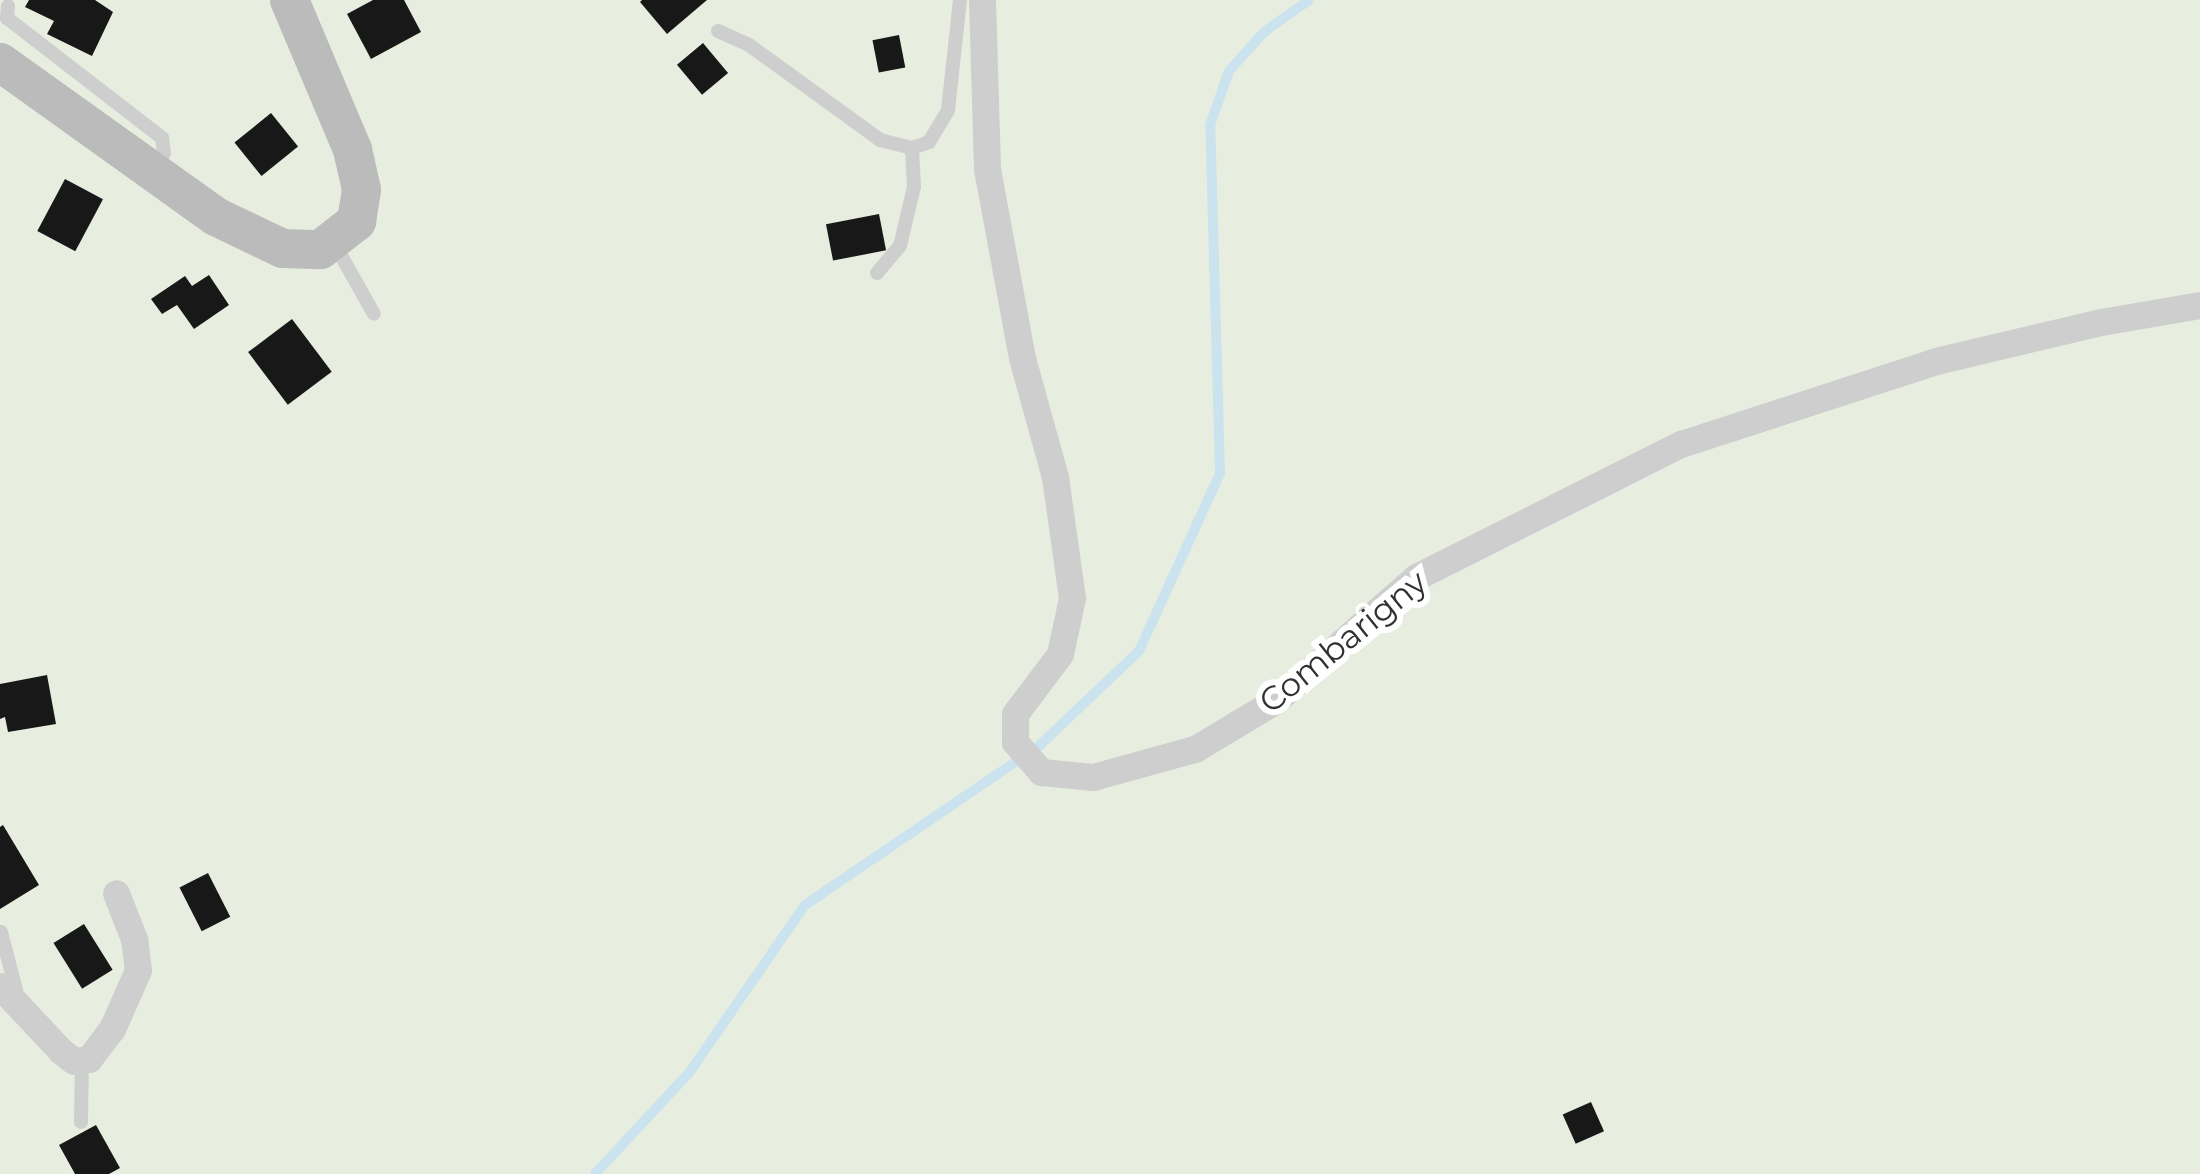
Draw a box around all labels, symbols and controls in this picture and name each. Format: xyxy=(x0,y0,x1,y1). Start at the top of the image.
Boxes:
street label: Combarigny xyxy=(1251,562,1435,722)

